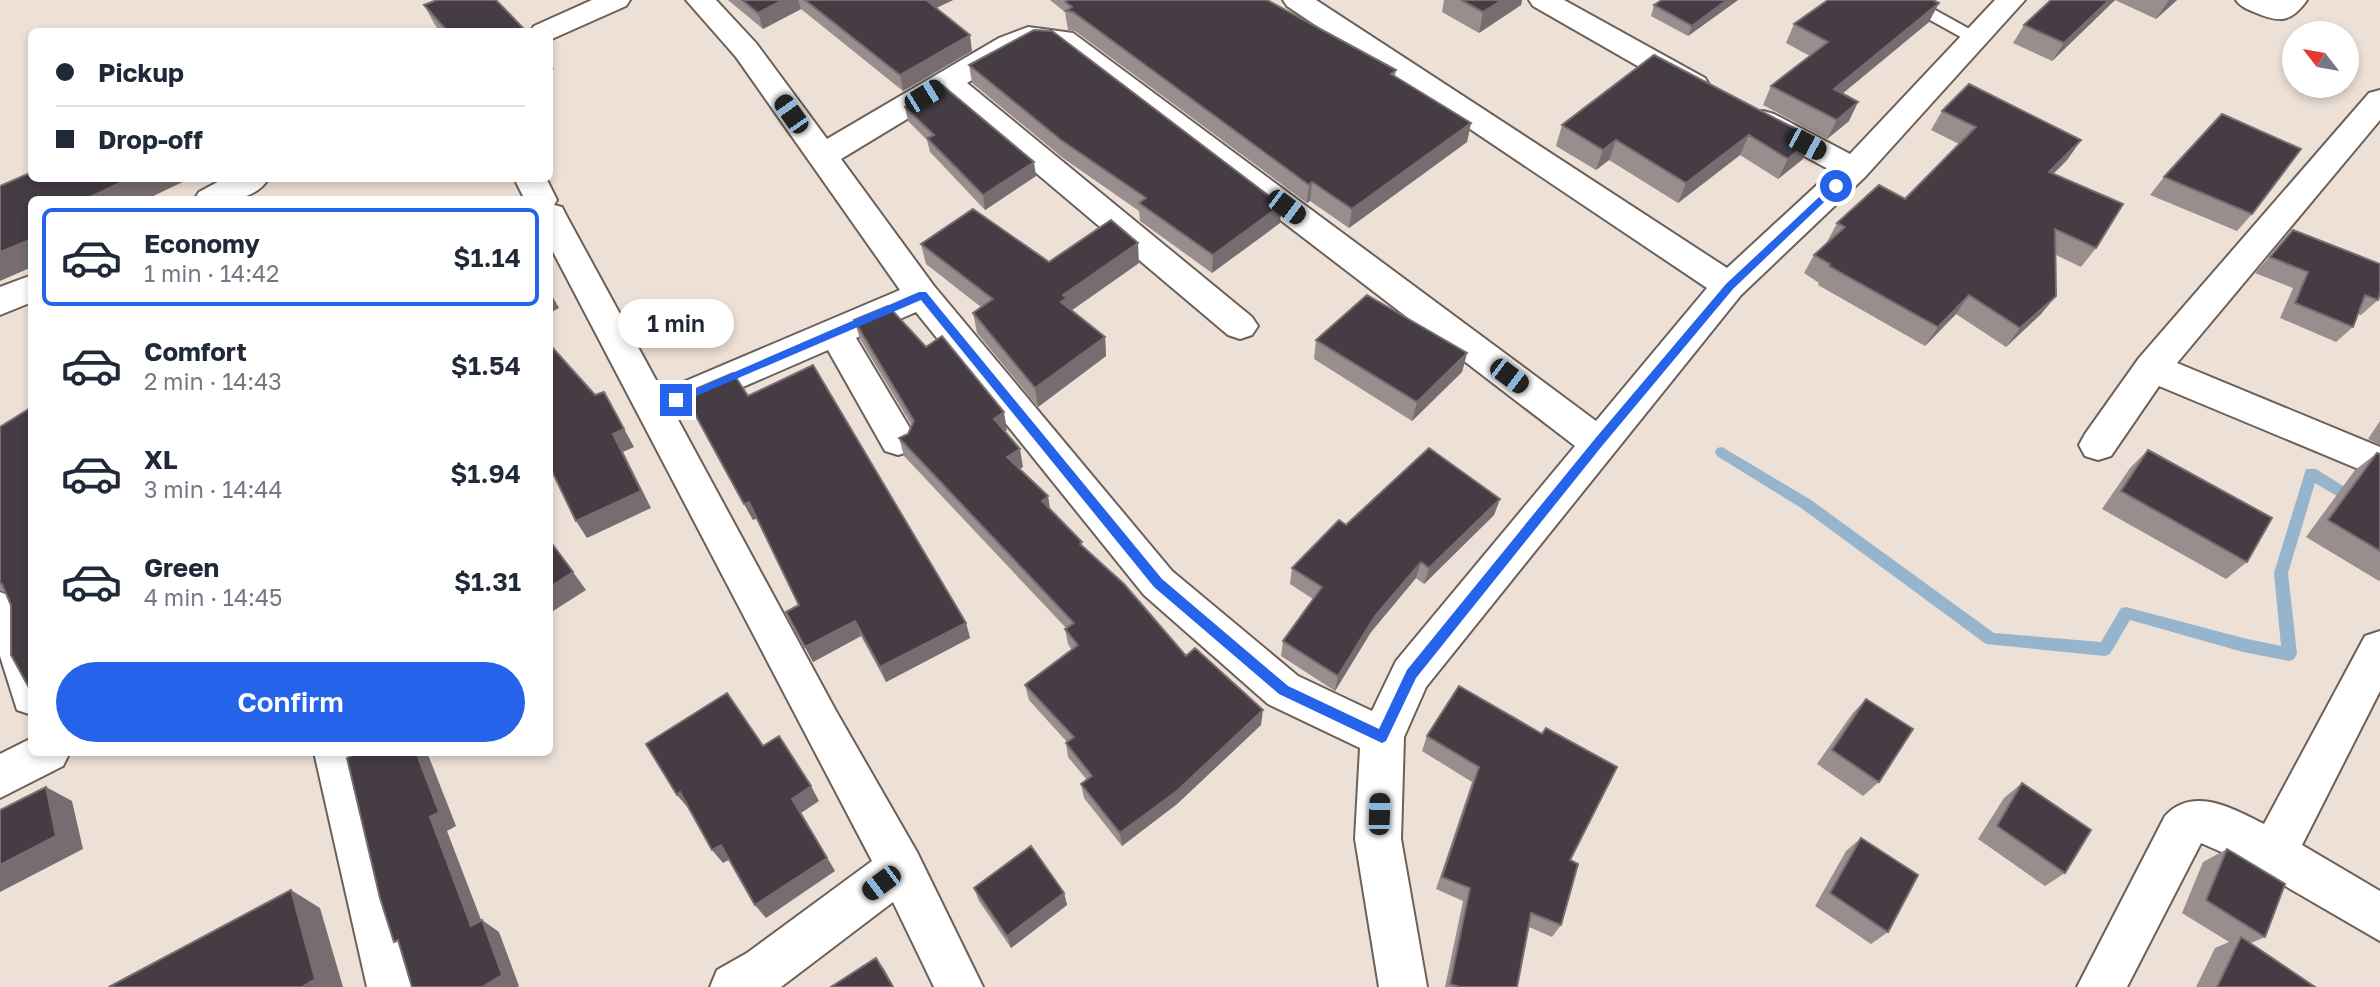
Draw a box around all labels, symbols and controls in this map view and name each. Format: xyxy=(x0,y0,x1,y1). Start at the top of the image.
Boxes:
north arrow xyxy=(2282,21,2359,98)
map controls xyxy=(2282,21,2359,98)
text: Pickup xyxy=(98,57,184,88)
car xyxy=(901,76,948,116)
car xyxy=(771,91,812,137)
text: Drop-off xyxy=(98,124,203,155)
car xyxy=(1783,125,1830,163)
route start xyxy=(1820,170,1852,202)
car xyxy=(1263,186,1310,228)
icon: car xyxy=(60,226,123,289)
text: Economy xyxy=(144,228,260,259)
text: $1.14 xyxy=(453,242,521,273)
text: 1 min · 14:42 xyxy=(144,259,279,287)
callout: 1 min xyxy=(618,298,734,348)
text: 1 min xyxy=(647,309,705,337)
icon: car xyxy=(60,334,123,397)
text: Comfort xyxy=(144,336,247,367)
text: $1.54 xyxy=(451,350,521,381)
car xyxy=(1486,355,1533,397)
text: 2 min · 14:43 xyxy=(144,367,282,395)
route end xyxy=(660,384,692,416)
icon: car xyxy=(60,442,123,505)
text: XL xyxy=(144,444,178,475)
text: $1.94 xyxy=(450,458,521,489)
text: 3 min · 14:44 xyxy=(144,475,282,503)
icon: car xyxy=(60,550,123,613)
text: Green xyxy=(144,552,219,583)
text: $1.31 xyxy=(454,566,521,597)
text: 4 min · 14:45 xyxy=(144,583,282,611)
button: Confirm xyxy=(56,662,525,742)
car xyxy=(1368,793,1391,835)
car xyxy=(858,862,905,904)

